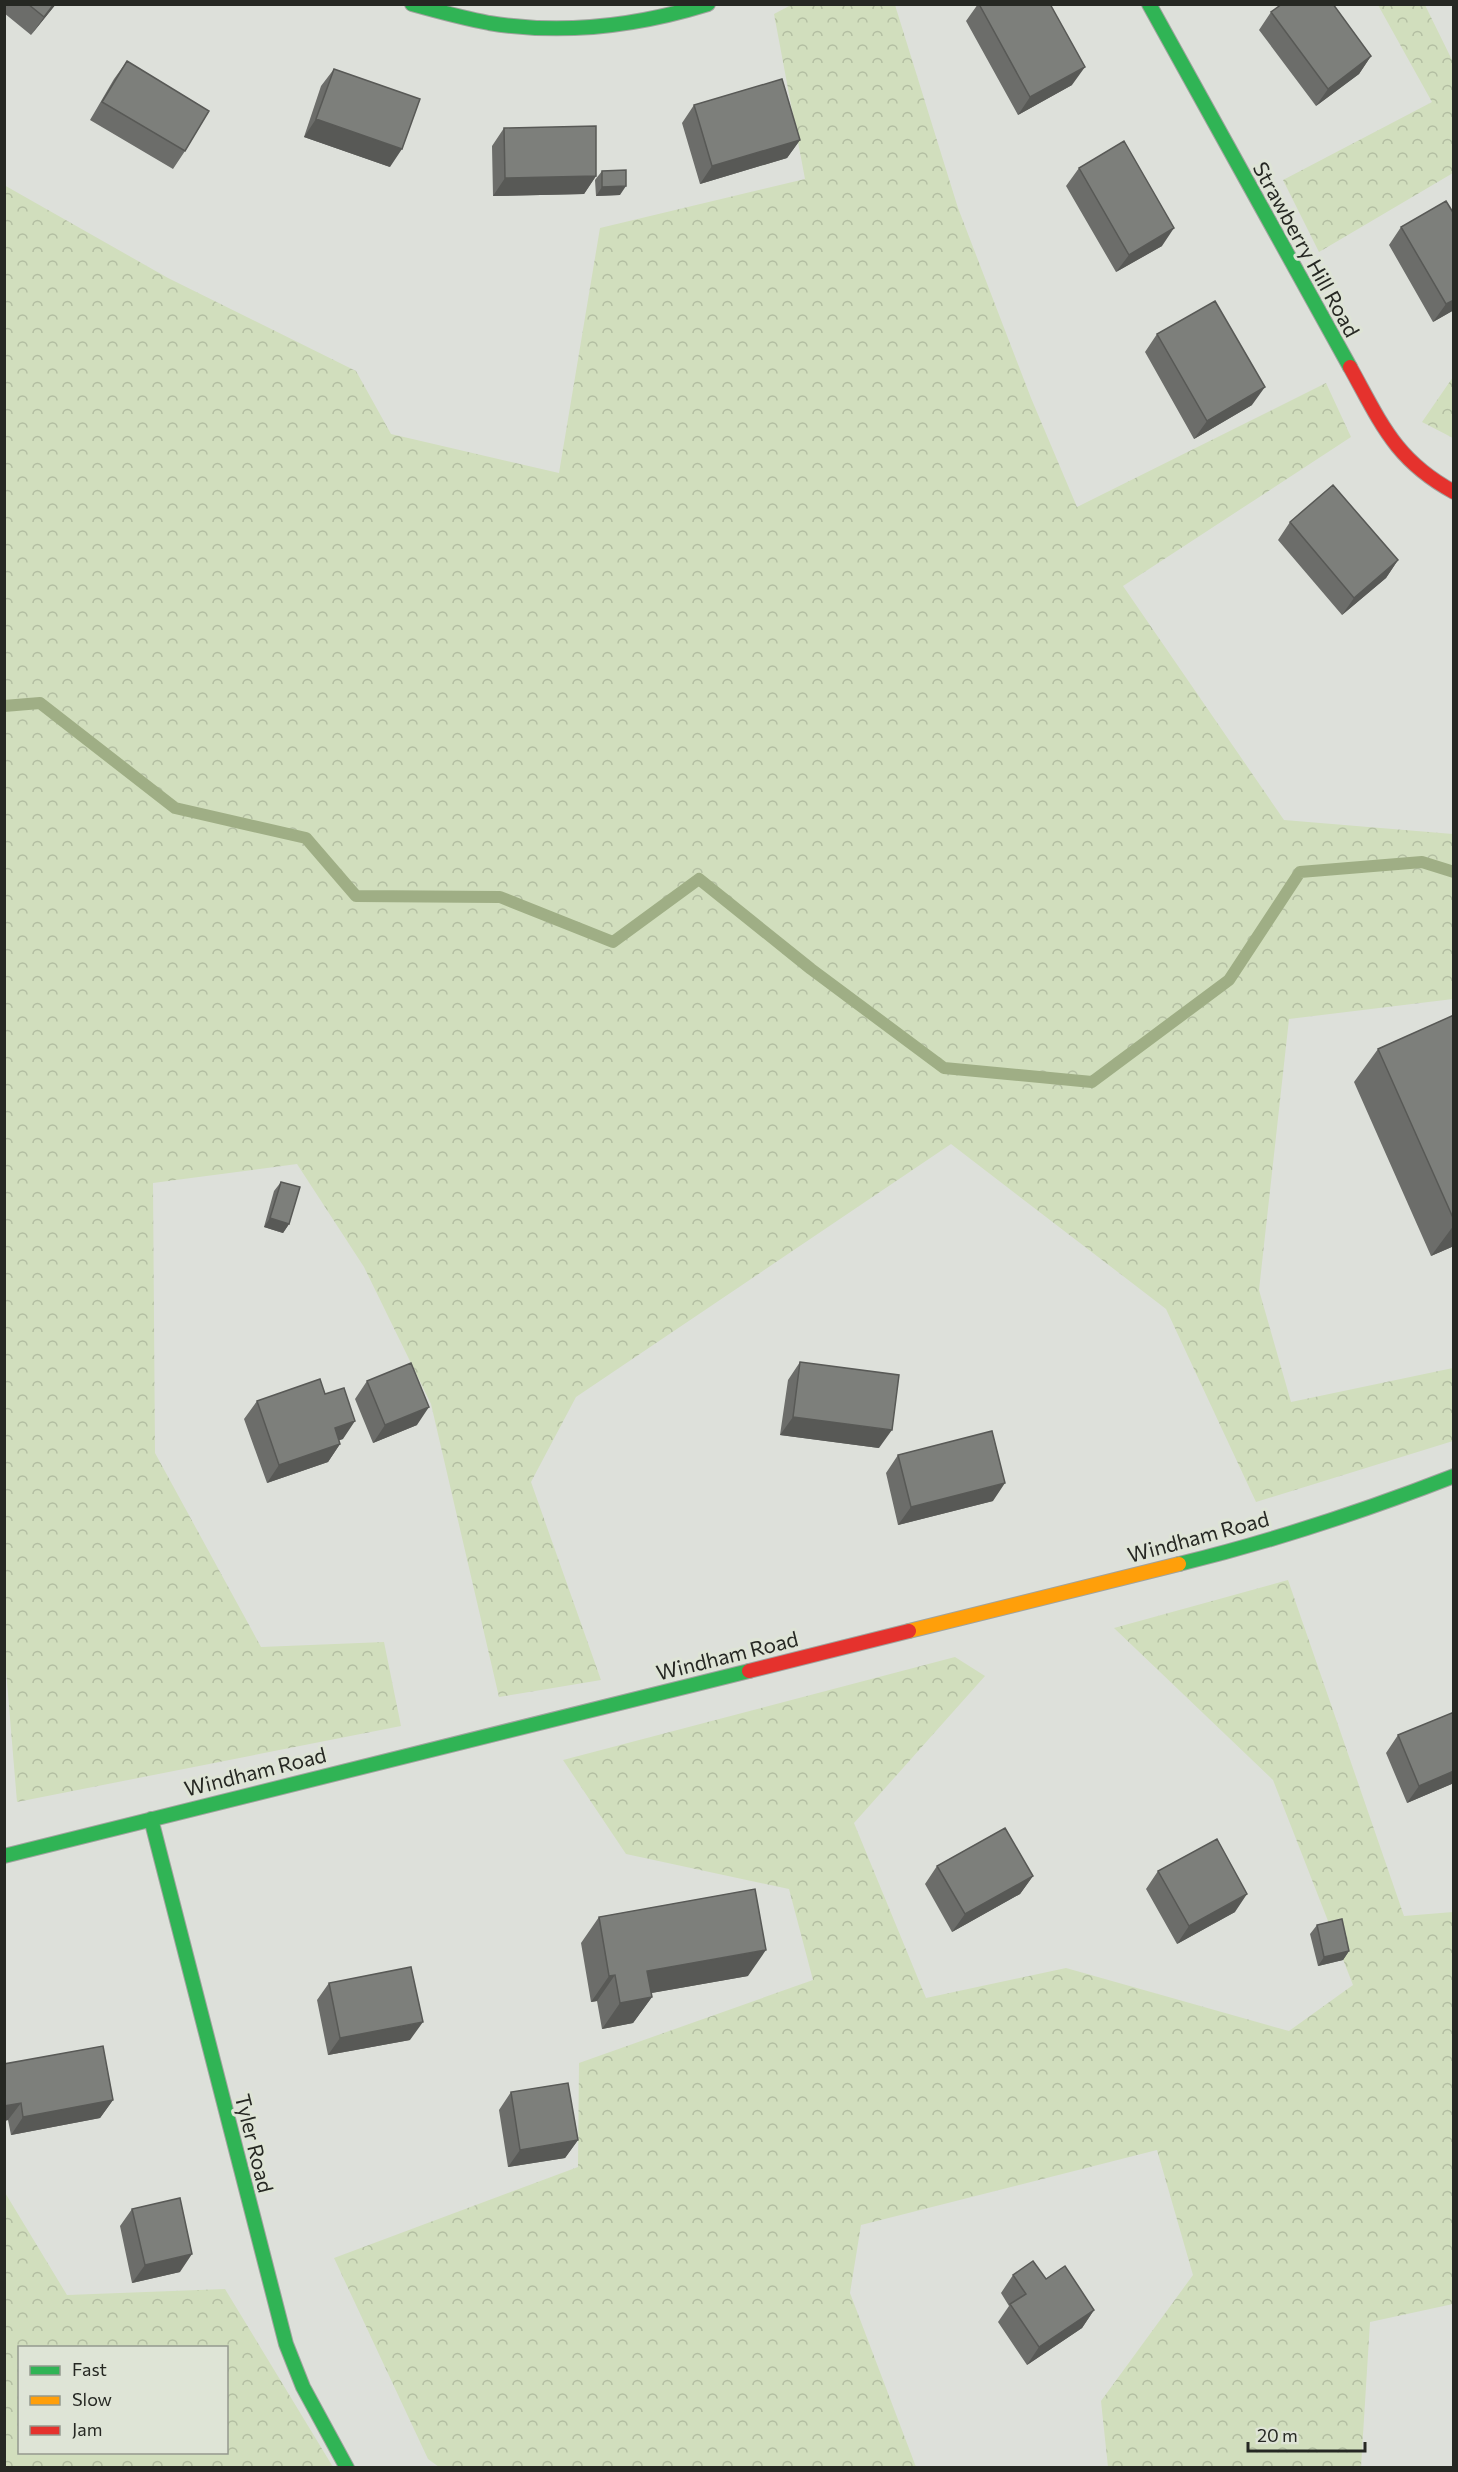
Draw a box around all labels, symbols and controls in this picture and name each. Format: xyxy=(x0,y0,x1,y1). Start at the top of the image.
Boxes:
street label: Strawberry Hill Road xyxy=(1248,157,1366,341)
street label: Windham Road xyxy=(1125,1505,1271,1567)
street label: Windham Road xyxy=(653,1625,801,1685)
street label: Windham Road xyxy=(181,1741,329,1801)
street label: Tyler Road xyxy=(231,2091,279,2195)
legend xyxy=(18,2346,228,2454)
text: Fast xyxy=(72,2358,107,2380)
text: Slow xyxy=(72,2388,112,2410)
scale bar xyxy=(1248,2415,1365,2453)
text: Jam xyxy=(72,2418,102,2440)
text: 20 m xyxy=(1257,2424,1298,2446)

